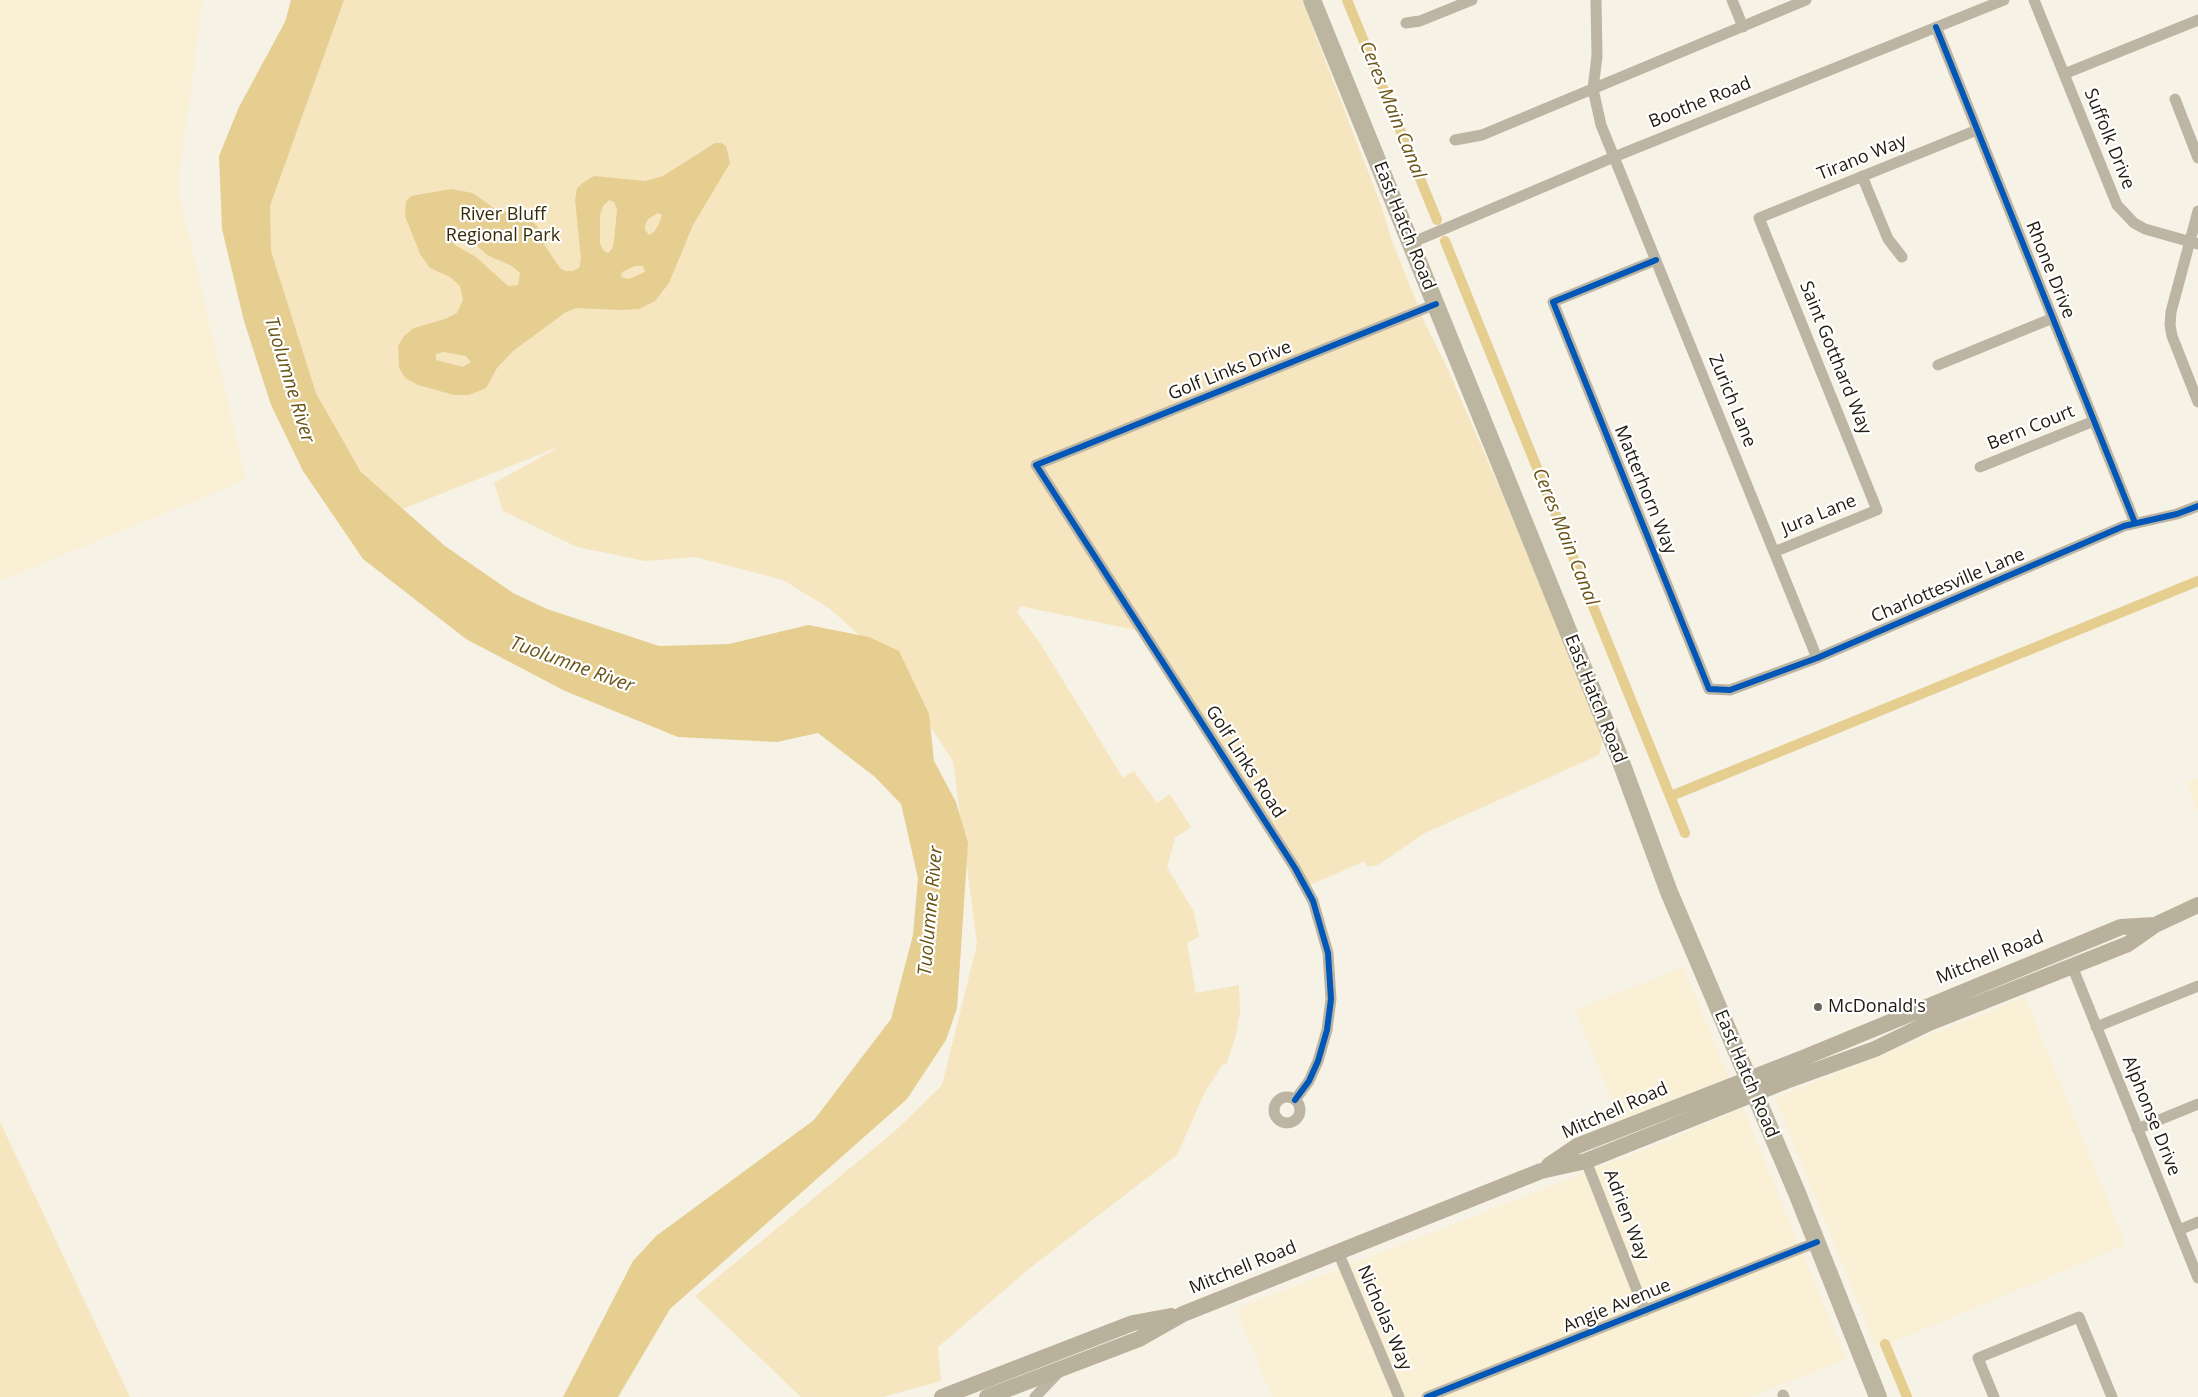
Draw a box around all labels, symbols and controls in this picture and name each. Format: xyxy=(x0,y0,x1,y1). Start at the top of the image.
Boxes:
water label: Ceres Main Canal xyxy=(1354,38,1430,182)
street label: Boothe Road xyxy=(1646,73,1754,133)
street label: Suffolk Drive xyxy=(2079,86,2139,192)
street label: Tirano Way xyxy=(1814,130,1910,186)
street label: East Hatch Road xyxy=(1368,159,1440,293)
park label: River Bluff Regional Park xyxy=(446,204,560,246)
street label: Rhone Drive xyxy=(2021,218,2079,322)
street label: Saint Gotthard Way xyxy=(1794,278,1876,438)
water label: Tuolumne River xyxy=(259,314,319,446)
street label: Golf Links Drive xyxy=(1165,336,1295,406)
street label: Zurich Lane xyxy=(1704,351,1760,451)
street label: Bern Court xyxy=(1984,401,2078,455)
street label: Matterhorn Way xyxy=(1609,422,1681,558)
water label: Ceres Main Canal xyxy=(1527,465,1603,609)
street label: Jura Lane xyxy=(1779,490,1859,540)
street label: Charlottesville Lane xyxy=(1868,544,2028,628)
water label: Tuolumne River xyxy=(507,632,637,698)
street label: East Hatch Road xyxy=(1559,632,1631,766)
street label: Golf Links Road xyxy=(1201,702,1289,822)
water label: Tuolumne River xyxy=(914,845,948,977)
street label: Mitchell Road xyxy=(1933,927,2047,989)
place label: McDonald's xyxy=(1828,996,1926,1018)
marker: McDonald's xyxy=(1812,1001,1824,1013)
street label: East Hatch Road xyxy=(1709,1007,1783,1141)
street label: Alphonse Drive xyxy=(2117,1053,2185,1179)
street label: Mitchell Road xyxy=(1559,1078,1671,1144)
street label: Adrien Way xyxy=(1599,1166,1653,1264)
street label: Mitchell Road xyxy=(1186,1237,1300,1299)
street label: Nicholas Way xyxy=(1352,1262,1416,1374)
street label: Angie Avenue xyxy=(1560,1275,1674,1337)

